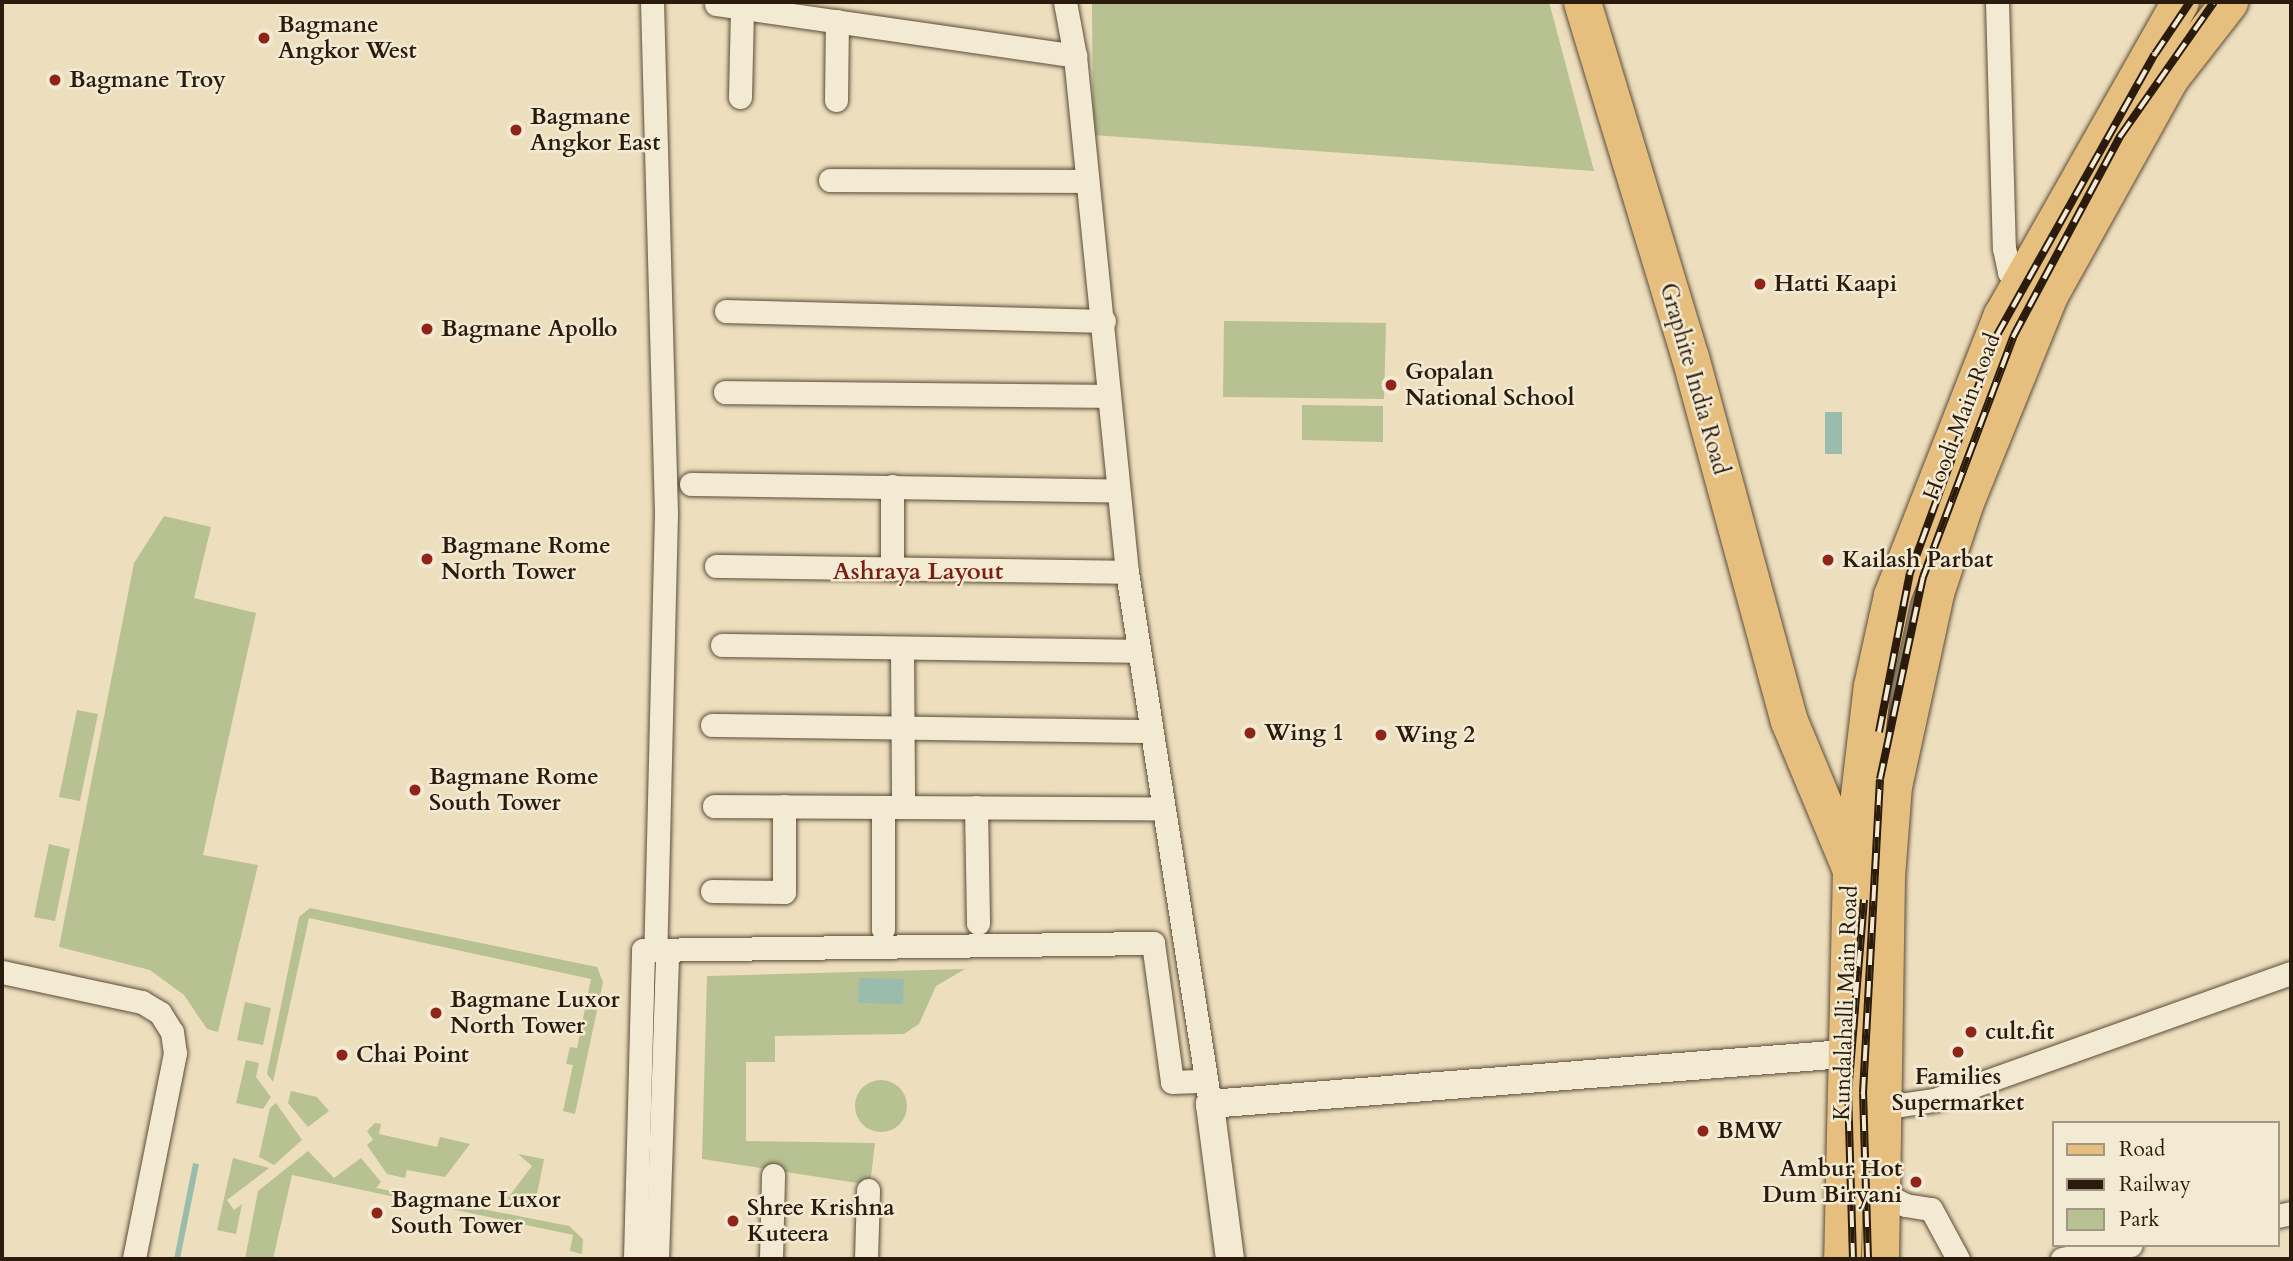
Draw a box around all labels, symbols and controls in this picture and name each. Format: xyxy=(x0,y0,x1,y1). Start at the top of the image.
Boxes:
place label: Bagmane Angkor West xyxy=(278,11,417,65)
marker: Bagmane Angkor West xyxy=(256,30,272,46)
place label: Bagmane Troy xyxy=(69,66,226,94)
marker: Bagmane Troy xyxy=(47,72,63,88)
place label: Bagmane Angkor East xyxy=(530,103,660,157)
marker: Bagmane Angkor East xyxy=(508,122,524,138)
place label: Hatti Kaapi xyxy=(1774,270,1897,298)
marker: Hatti Kaapi xyxy=(1752,276,1768,292)
street label: Graphite India Road xyxy=(1653,280,1735,478)
place label: Bagmane Apollo xyxy=(441,315,617,343)
marker: Bagmane Apollo xyxy=(419,321,435,337)
street label: Hoodi Main Road xyxy=(1917,330,2007,504)
place label: Gopalan National School xyxy=(1405,358,1574,412)
marker: Gopalan National School xyxy=(1383,377,1399,393)
place label: Bagmane Rome North Tower xyxy=(441,532,611,586)
place label: Kailash Parbat xyxy=(1842,546,1993,574)
marker: Bagmane Rome North Tower xyxy=(419,551,435,567)
marker: Kailash Parbat xyxy=(1820,552,1836,568)
district label: Ashraya Layout xyxy=(833,558,1003,586)
place label: Wing 1 xyxy=(1264,719,1344,747)
place label: Wing 2 xyxy=(1395,721,1475,749)
marker: Wing 1 xyxy=(1242,725,1258,741)
marker: Wing 2 xyxy=(1373,727,1389,743)
place label: Bagmane Rome South Tower xyxy=(429,763,599,817)
marker: Bagmane Rome South Tower xyxy=(407,782,423,798)
street label: Kundalahalli Main Road xyxy=(1828,885,1864,1121)
place label: Bagmane Luxor North Tower xyxy=(450,986,620,1040)
marker: Bagmane Luxor North Tower xyxy=(428,1005,444,1021)
place label: cult.fit xyxy=(1985,1018,2054,1046)
marker: cult.fit xyxy=(1963,1024,1979,1040)
place label: Chai Point xyxy=(356,1041,469,1069)
marker: Families Supermarket xyxy=(1950,1044,1966,1060)
marker: Chai Point xyxy=(334,1047,350,1063)
place label: Families Supermarket xyxy=(1892,1063,2024,1117)
place label: BMW xyxy=(1717,1117,1782,1145)
legend xyxy=(2052,1121,2279,1247)
marker: BMW xyxy=(1695,1123,1711,1139)
text: Road xyxy=(2119,1135,2165,1164)
place label: Ambur Hot Dum Biryani xyxy=(1762,1155,1902,1209)
text: Railway xyxy=(2119,1170,2191,1199)
marker: Ambur Hot Dum Biryani xyxy=(1908,1174,1924,1190)
place label: Bagmane Luxor South Tower xyxy=(391,1186,561,1240)
place label: Shree Krishna Kuteera xyxy=(747,1194,895,1248)
marker: Bagmane Luxor South Tower xyxy=(369,1205,385,1221)
text: Park xyxy=(2119,1205,2159,1234)
marker: Shree Krishna Kuteera xyxy=(725,1213,741,1229)

